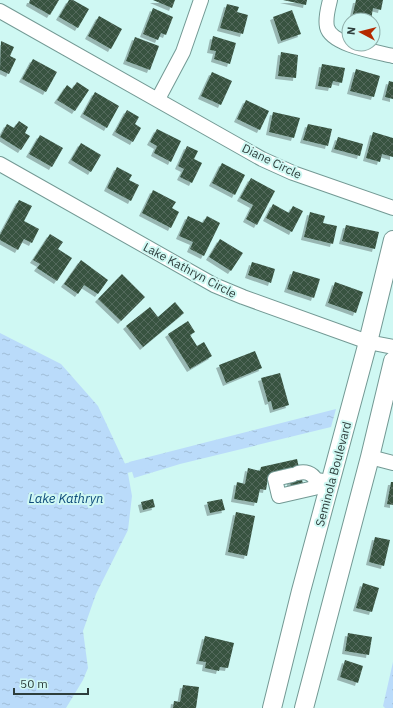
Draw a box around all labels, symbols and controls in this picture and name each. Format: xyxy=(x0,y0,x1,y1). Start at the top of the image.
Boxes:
north arrow xyxy=(341,12,381,52)
text: N xyxy=(344,26,359,36)
street label: Diane Circle xyxy=(240,140,305,182)
street label: Lake Kathryn Circle xyxy=(141,239,240,301)
street label: Seminola Boulevard xyxy=(312,420,354,528)
water label: Lake Kathryn xyxy=(29,490,103,507)
scale bar xyxy=(14,670,88,696)
text: 50 m xyxy=(20,676,48,691)

